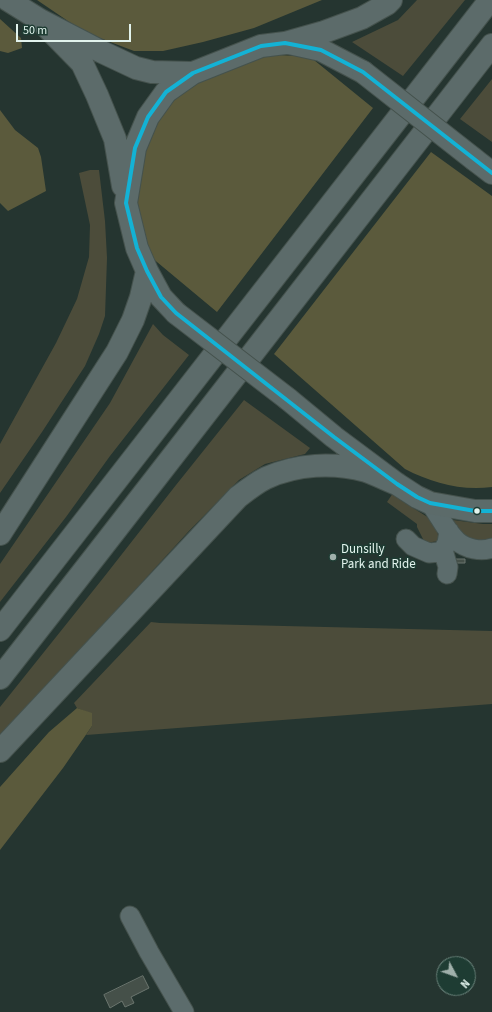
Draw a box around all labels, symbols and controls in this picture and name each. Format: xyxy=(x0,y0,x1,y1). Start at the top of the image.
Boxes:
scale bar xyxy=(18,16,133,42)
text: 50 m xyxy=(23,22,47,39)
unlabelled marker xyxy=(472,506,482,516)
place label: Dunsilly Park and Ride xyxy=(341,542,416,573)
marker: Dunsilly Park and Ride xyxy=(328,552,338,562)
north arrow xyxy=(436,956,476,996)
text: N xyxy=(457,976,473,991)

